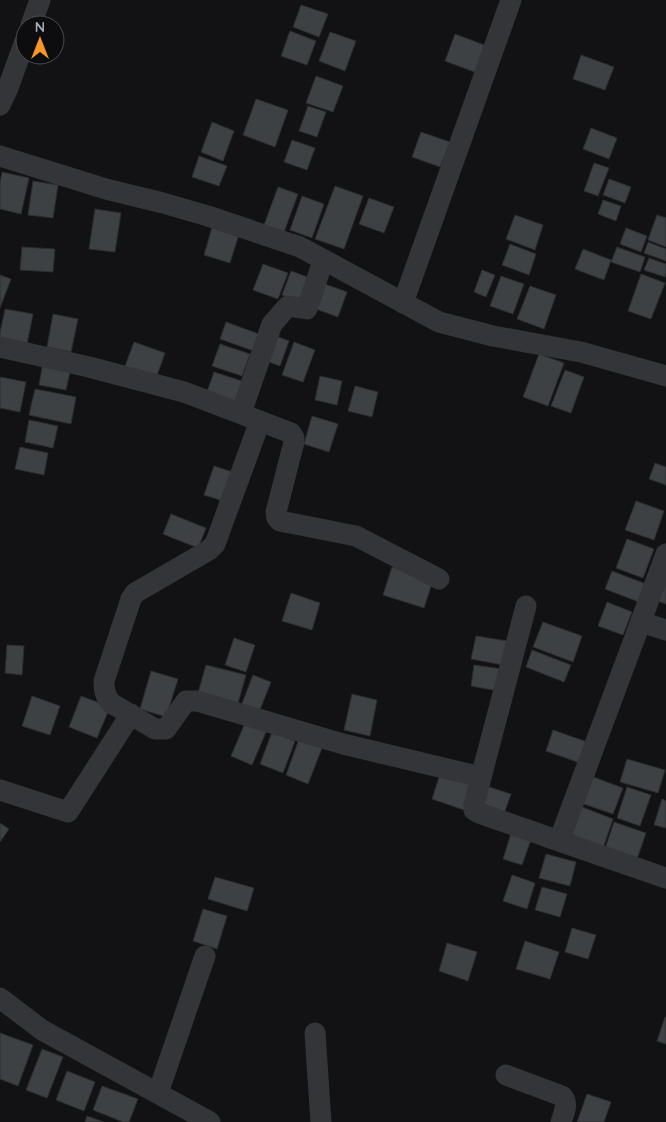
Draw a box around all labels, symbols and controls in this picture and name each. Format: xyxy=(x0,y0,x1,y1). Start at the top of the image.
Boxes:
north arrow xyxy=(15,15,65,65)
text: N xyxy=(35,18,45,36)

